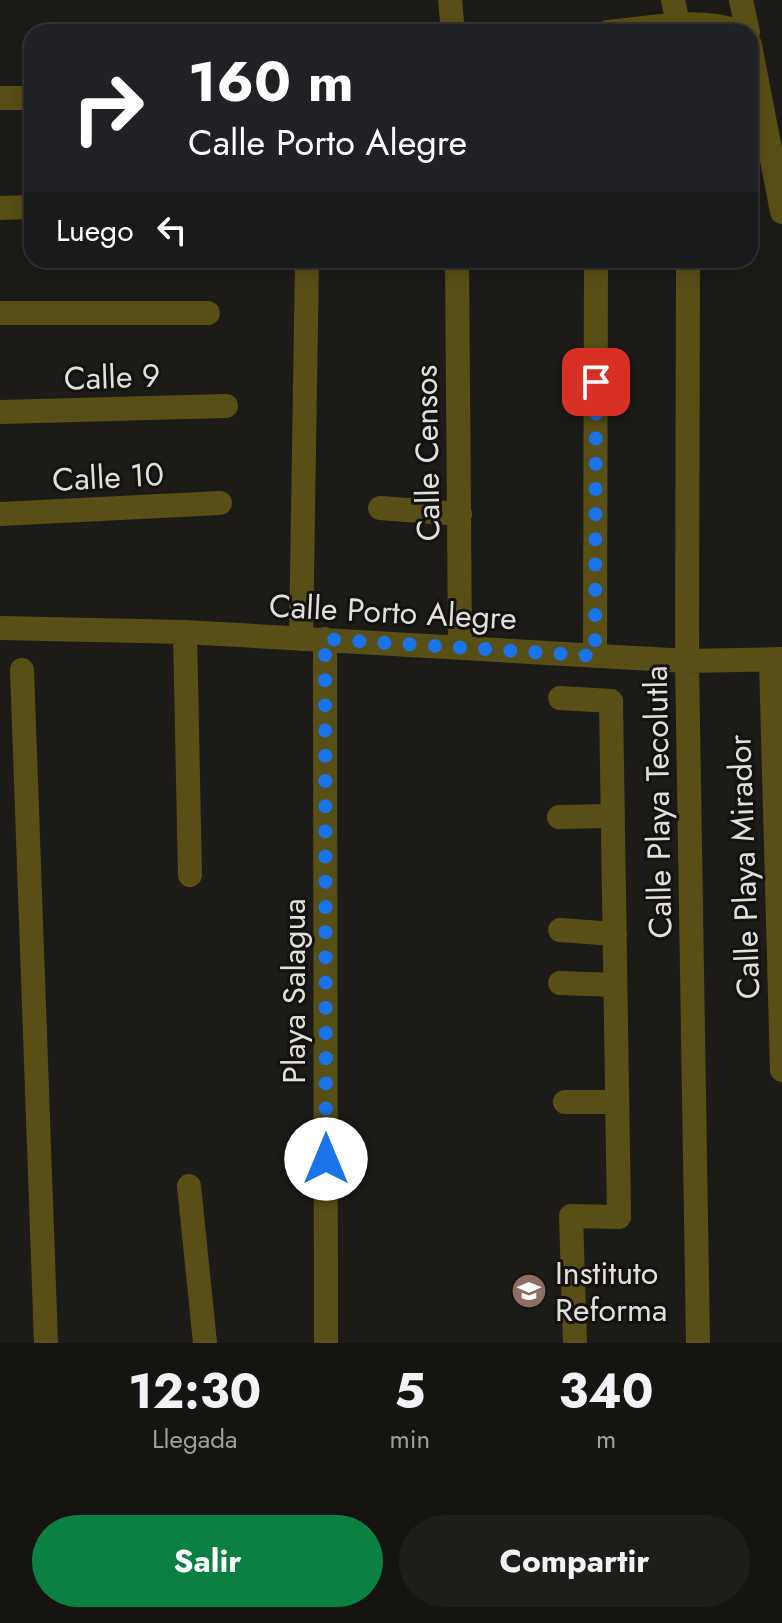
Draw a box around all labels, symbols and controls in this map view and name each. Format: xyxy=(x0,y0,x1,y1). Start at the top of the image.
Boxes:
text: 160 m xyxy=(188,41,354,122)
icon: right xyxy=(56,56,160,160)
text: Calle Porto Alegre xyxy=(188,116,467,168)
icon: left xyxy=(150,208,194,252)
text: Luego xyxy=(56,209,134,252)
pin xyxy=(562,348,630,416)
street label: Calle 9 xyxy=(63,352,161,402)
icon: arrive xyxy=(574,360,618,404)
street label: Calle Censos xyxy=(402,364,452,542)
street label: Calle 10 xyxy=(51,451,165,503)
street label: Calle Porto Alegre xyxy=(268,583,518,641)
street label: Calle Playa Tecolutla xyxy=(633,665,683,939)
street label: Calle Playa Mirador xyxy=(716,734,772,1000)
street label: Playa Salagua xyxy=(271,898,317,1084)
position arrow xyxy=(284,1117,368,1201)
place label: Instituto Reforma xyxy=(555,1250,667,1333)
school or university icon: Instituto Reforma xyxy=(510,1272,548,1310)
text: 12:30 xyxy=(128,1357,261,1426)
text: 5 xyxy=(394,1357,425,1426)
text: 340 xyxy=(559,1357,654,1426)
text: Llegada xyxy=(152,1420,238,1458)
text: min xyxy=(390,1420,430,1458)
text: m xyxy=(596,1420,616,1458)
button: Salir xyxy=(32,1515,383,1607)
button: Compartir xyxy=(399,1515,750,1607)

